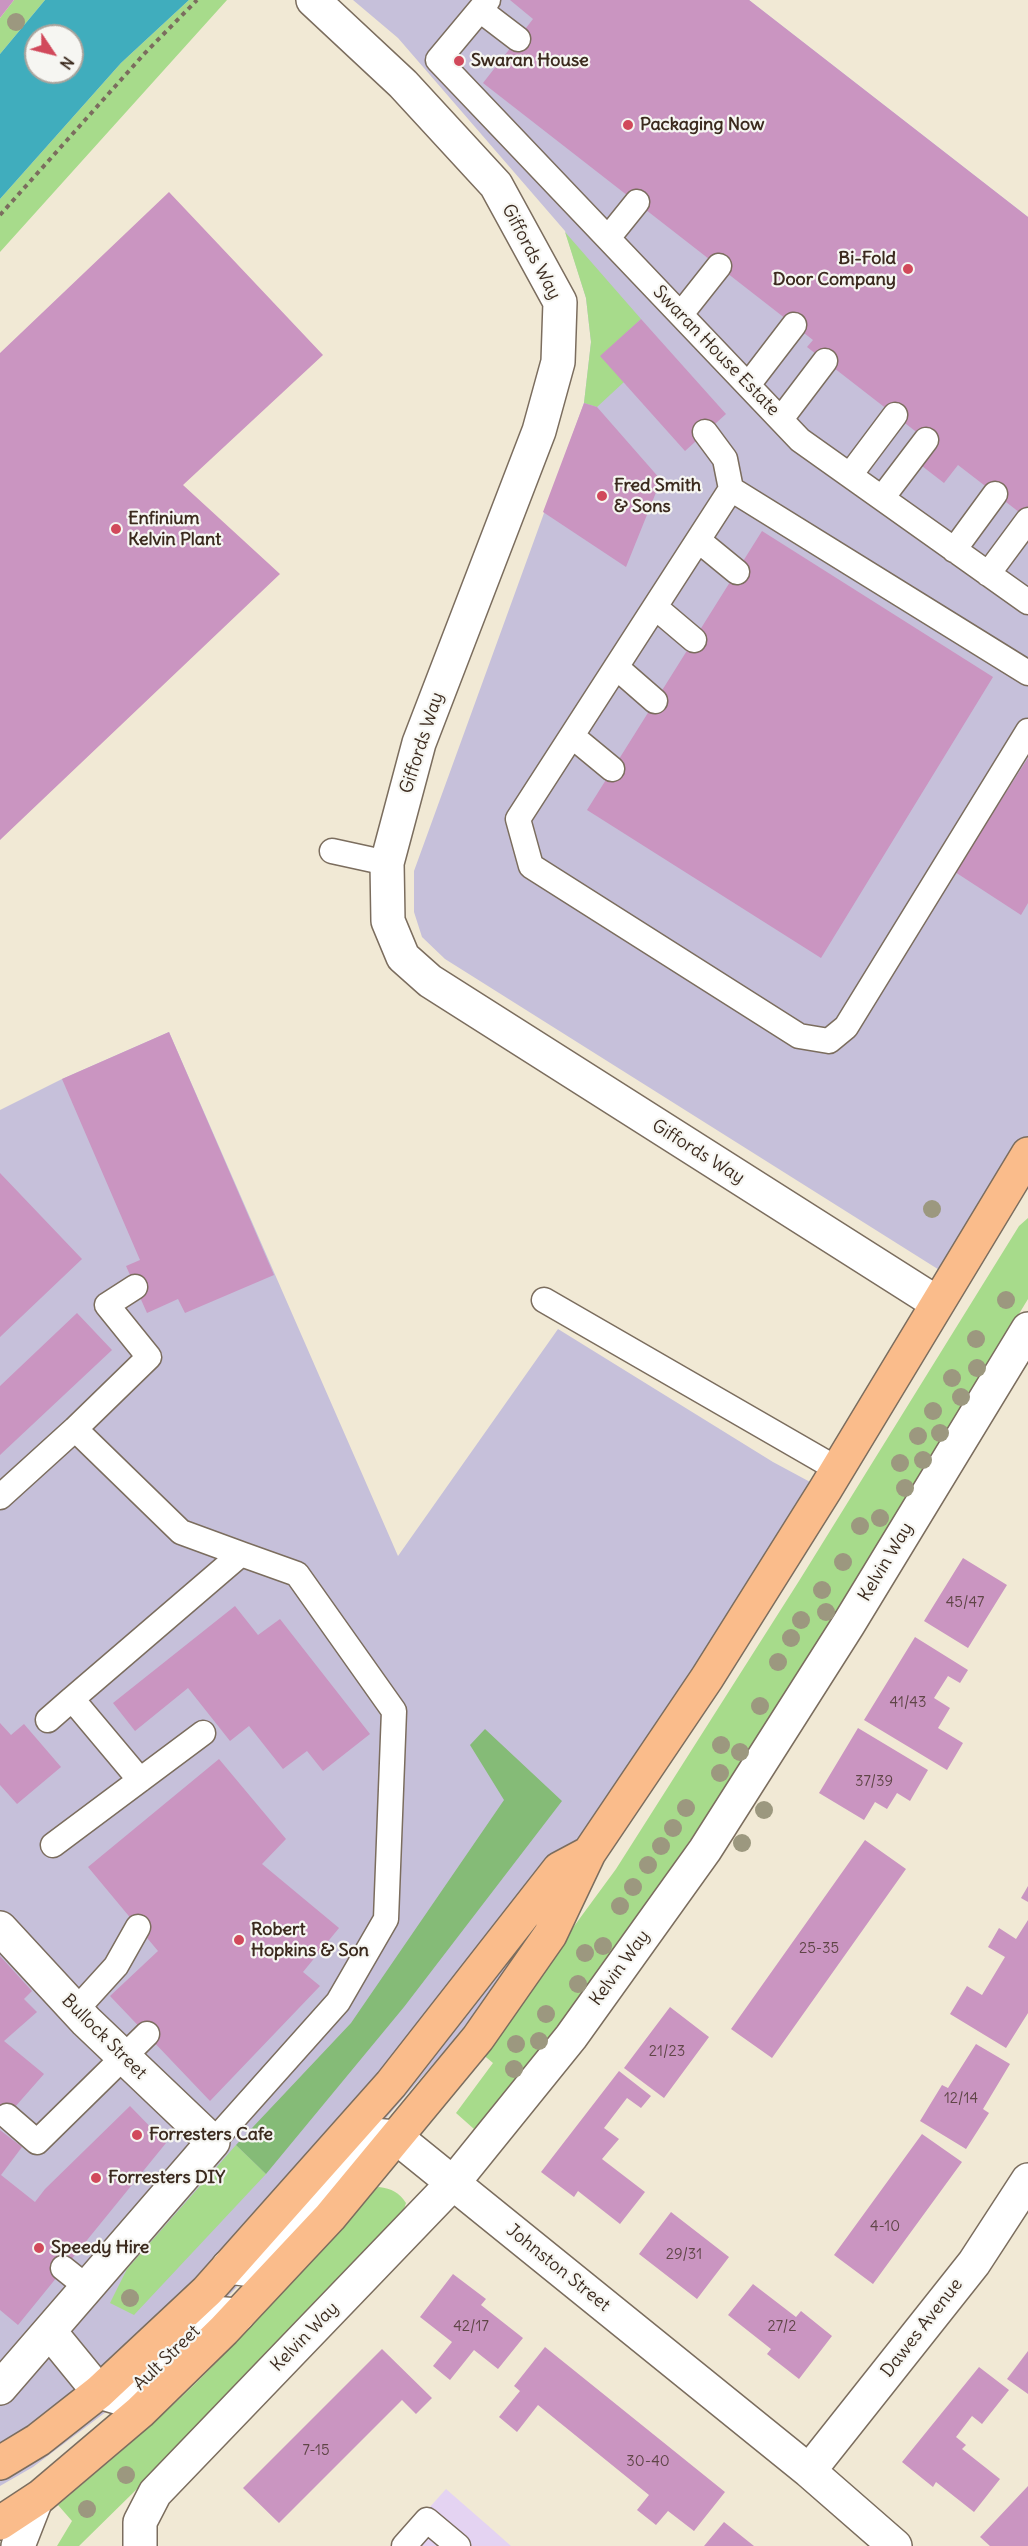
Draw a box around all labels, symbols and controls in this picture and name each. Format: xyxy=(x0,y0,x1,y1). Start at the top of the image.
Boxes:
north arrow xyxy=(24,24,84,84)
place label: Swaran House xyxy=(471,50,589,72)
text: N xyxy=(56,53,78,73)
marker: Swaran House xyxy=(452,54,466,68)
place label: Packaging Now xyxy=(640,114,764,136)
marker: Packaging Now xyxy=(621,118,635,132)
street label: Giffords Way xyxy=(497,201,565,303)
place label: Bi-Fold Door Company xyxy=(773,248,896,290)
marker: Bi-Fold Door Company xyxy=(901,262,915,276)
street label: Swaran House Estate xyxy=(648,281,784,421)
place label: Fred Smith & Sons xyxy=(614,475,701,518)
marker: Fred Smith & Sons xyxy=(595,489,609,503)
place label: Enfinium Kelvin Plant xyxy=(128,508,221,550)
marker: Enfinium Kelvin Plant xyxy=(109,522,123,536)
street label: Giffords Way xyxy=(395,690,449,796)
street label: Giffords Way xyxy=(648,1115,748,1189)
street label: Kelvin Way xyxy=(854,1519,918,1605)
house number: 45/47 xyxy=(946,1594,984,1612)
house number: 41/43 xyxy=(889,1694,927,1712)
house number: 37/39 xyxy=(855,1773,893,1791)
place label: Robert Hopkins & Son xyxy=(251,1919,369,1962)
street label: Kelvin Way xyxy=(585,1926,655,2010)
marker: Robert Hopkins & Son xyxy=(232,1933,246,1947)
house number: 25-35 xyxy=(799,1940,839,1958)
street label: Bullock Street xyxy=(57,1990,151,2084)
house number: 21/23 xyxy=(649,2043,685,2061)
house number: 12/14 xyxy=(944,2090,978,2108)
place label: Forresters Cafe xyxy=(149,2124,273,2146)
marker: Forresters Cafe xyxy=(130,2128,144,2142)
place label: Forresters DIY xyxy=(108,2167,225,2189)
marker: Forresters DIY xyxy=(89,2171,103,2185)
house number: 4-10 xyxy=(870,2218,900,2236)
street label: Johnston Street xyxy=(502,2220,614,2316)
place label: Speedy Hire xyxy=(51,2237,149,2259)
marker: Speedy Hire xyxy=(32,2241,46,2255)
house number: 29/31 xyxy=(666,2246,702,2264)
street label: Dawes Avenue xyxy=(877,2274,967,2382)
street label: Kelvin Way xyxy=(267,2298,343,2376)
house number: 42/17 xyxy=(453,2318,489,2336)
house number: 27/2 xyxy=(768,2318,796,2336)
street label: Ault Street xyxy=(129,2321,205,2395)
house number: 7-15 xyxy=(302,2442,330,2460)
house number: 30-40 xyxy=(626,2453,670,2471)

